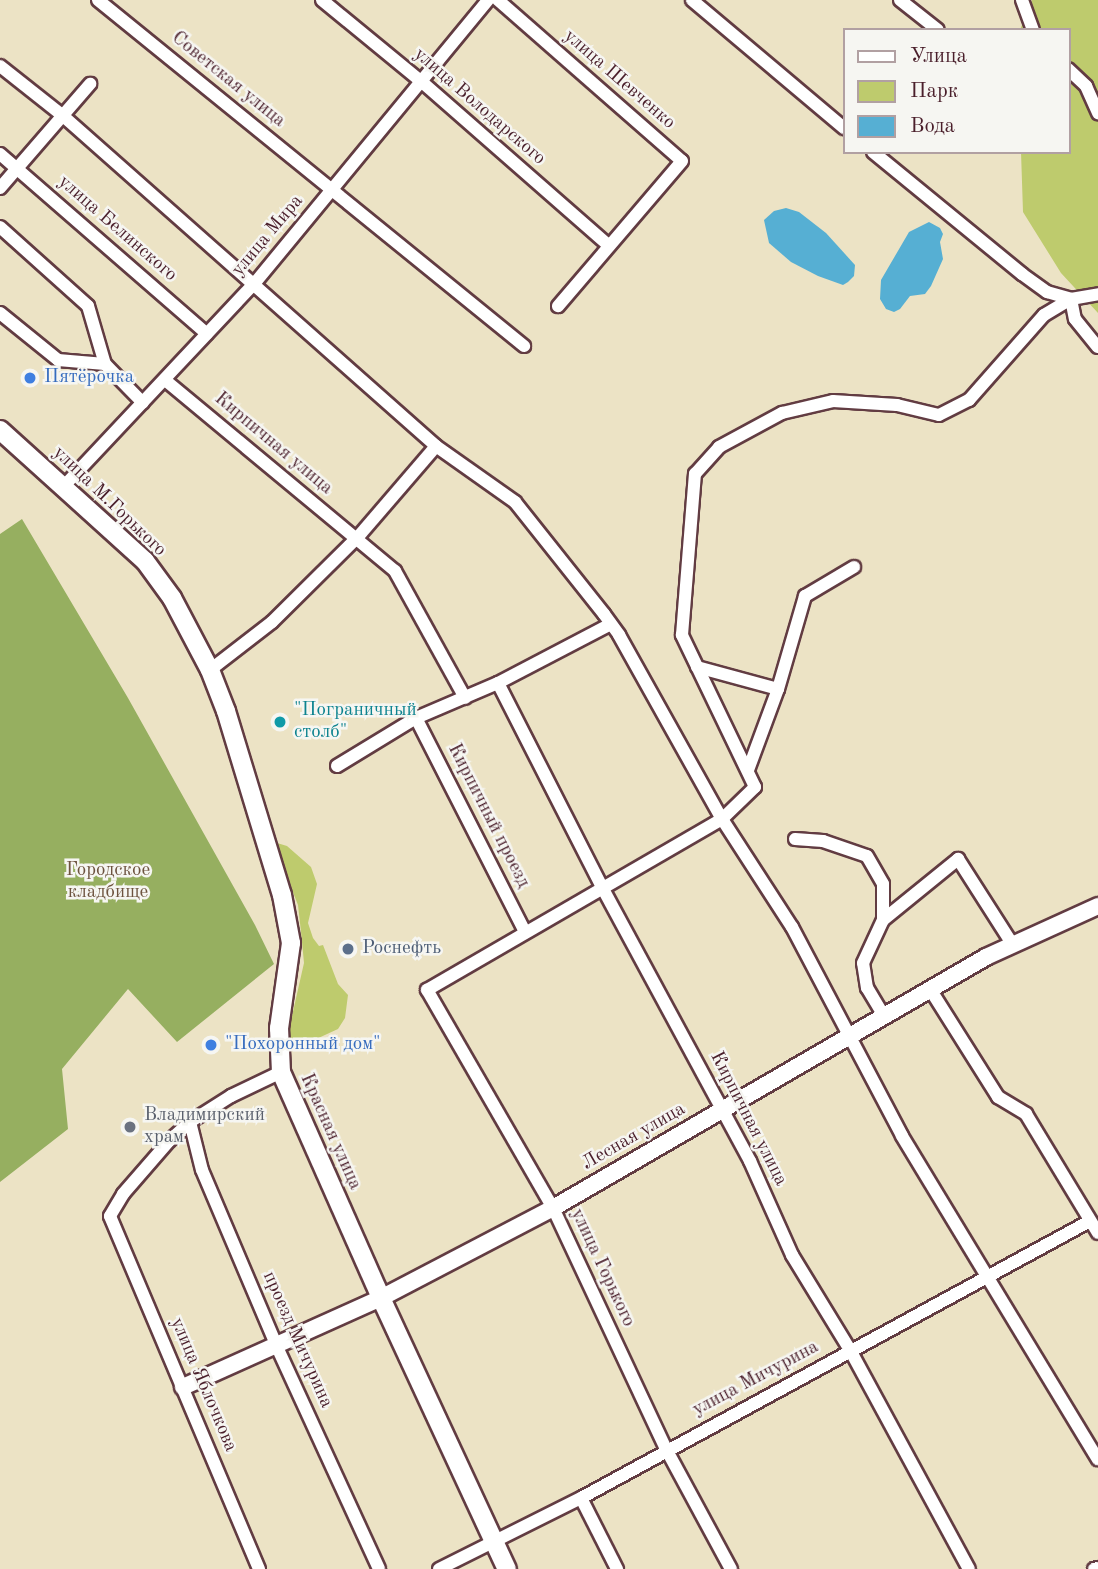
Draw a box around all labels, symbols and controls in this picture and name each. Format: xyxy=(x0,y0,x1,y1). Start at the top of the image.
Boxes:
street label: улица Шевченко xyxy=(559,25,679,135)
street label: Советская улица xyxy=(166,27,290,133)
legend xyxy=(842,28,1070,154)
street label: улица Володарского xyxy=(408,43,550,171)
text: Улица xyxy=(910,46,967,67)
text: Парк xyxy=(910,81,958,102)
text: Вода xyxy=(910,116,955,137)
street label: улица Белинского xyxy=(53,171,181,287)
street label: улица Мира xyxy=(227,191,309,281)
place label: Пятёрочка xyxy=(44,367,134,389)
marker: Пятёрочка xyxy=(22,370,38,386)
street label: Кирпичная улица xyxy=(209,388,337,500)
street label: улица М.Горького xyxy=(48,442,170,562)
place label: "Пограничный столб" xyxy=(294,700,417,744)
marker: "Пограничный столб" xyxy=(272,714,288,730)
street label: Кирпичный проезд xyxy=(442,740,534,892)
park label: Городское кладбище xyxy=(66,860,150,904)
place label: Роснефть xyxy=(362,938,441,960)
marker: Роснефть xyxy=(340,941,356,957)
place label: "Похоронный дом" xyxy=(225,1034,381,1056)
marker: "Похоронный дом" xyxy=(203,1037,219,1053)
street label: Кирпичная улица xyxy=(704,1048,792,1190)
street label: Красная улица xyxy=(294,1070,366,1194)
street label: Лесная улица xyxy=(578,1098,690,1176)
place label: Владимирский храм xyxy=(144,1105,265,1149)
marker: Владимирский храм xyxy=(122,1119,138,1135)
street label: улица Горького xyxy=(565,1205,639,1331)
street label: проезд Мичурина xyxy=(257,1268,337,1412)
street label: улица Яблочкова xyxy=(164,1314,242,1456)
street label: улица Мичурина xyxy=(689,1336,823,1422)

